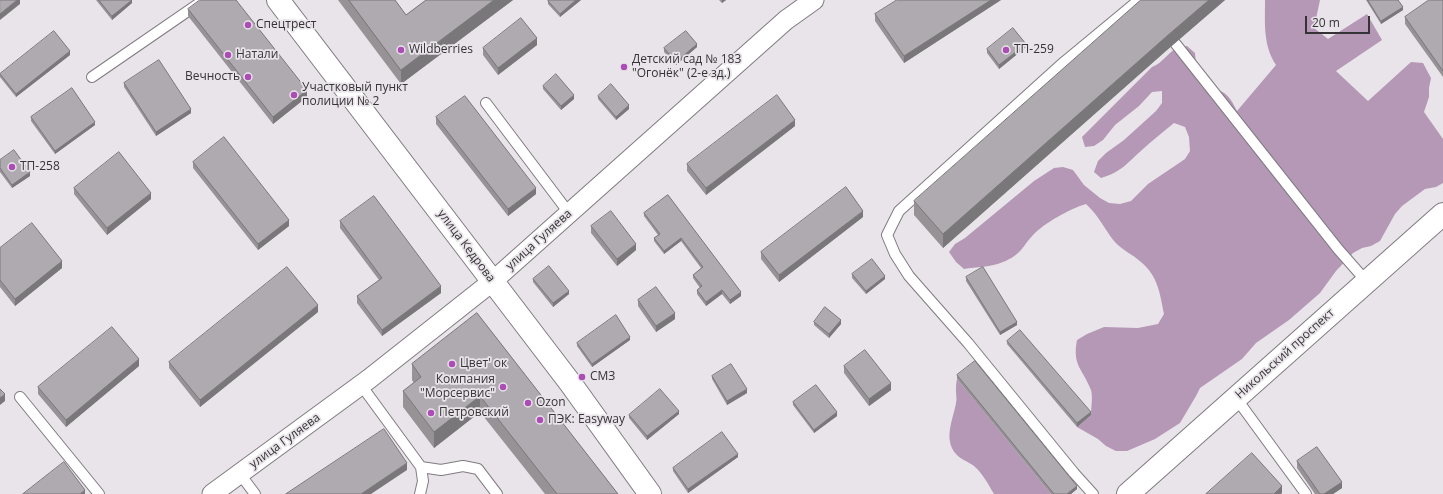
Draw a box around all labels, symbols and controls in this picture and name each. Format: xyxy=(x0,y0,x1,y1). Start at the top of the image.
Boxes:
scale bar xyxy=(1307,8,1372,34)
text: 20 m xyxy=(1312,14,1340,31)
place label: Спецтрест xyxy=(256,18,316,32)
marker: Спецтрест xyxy=(243,20,253,30)
place label: Wildberries xyxy=(409,43,473,57)
place label: ТП-259 xyxy=(1014,43,1054,57)
marker: Wildberries xyxy=(396,45,406,55)
marker: ТП-259 xyxy=(1001,45,1011,55)
place label: Натали xyxy=(236,48,278,62)
marker: Натали xyxy=(223,50,233,60)
place label: Детский сад № 183 "Огонёк" (2-е зд.) xyxy=(632,53,741,81)
marker: Детский сад № 183 "Огонёк" (2-е зд.) xyxy=(619,62,629,72)
place label: Вечность xyxy=(185,70,240,84)
marker: Вечность xyxy=(243,72,253,82)
place label: Участковый пункт полиции № 2 xyxy=(302,81,408,109)
marker: Участковый пункт полиции № 2 xyxy=(289,90,299,100)
place label: ТП-258 xyxy=(20,160,60,174)
marker: ТП-258 xyxy=(7,162,17,172)
street label: улица Кедрова xyxy=(434,207,498,285)
street label: улица Гуляева xyxy=(503,207,575,273)
street label: Никольский проспект xyxy=(1233,306,1337,402)
place label: Цвет' ок xyxy=(460,357,507,371)
marker: Цвет' ок xyxy=(447,359,457,369)
place label: СМЗ xyxy=(590,370,615,384)
marker: СМЗ xyxy=(577,372,587,382)
place label: Компания "Морсервис" xyxy=(420,373,495,401)
marker: Компания "Морсервис" xyxy=(498,382,508,392)
place label: Ozon xyxy=(536,396,566,410)
marker: Ozon xyxy=(523,398,533,408)
place label: Петровский xyxy=(439,406,509,420)
marker: Петровский xyxy=(426,408,436,418)
street label: улица Гуляева xyxy=(247,411,323,471)
place label: ПЭК: Easyway xyxy=(548,413,625,427)
marker: ПЭК: Easyway xyxy=(535,415,545,425)

